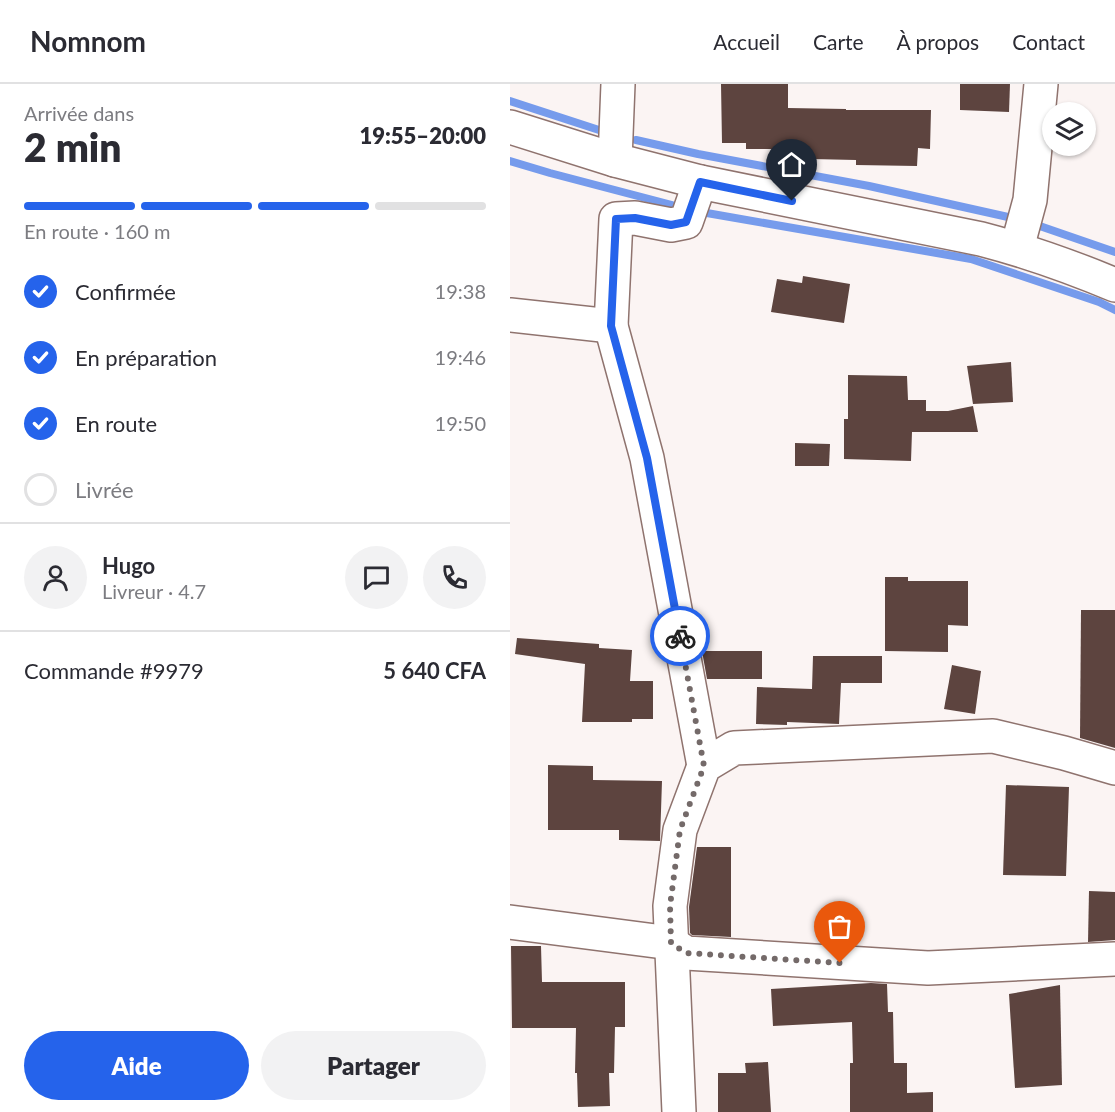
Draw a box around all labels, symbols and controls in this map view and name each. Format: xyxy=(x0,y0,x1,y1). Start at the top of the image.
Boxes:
text: Nomnom xyxy=(30,24,146,58)
text: Accueil xyxy=(713,29,780,54)
text: Carte xyxy=(813,29,864,54)
text: À propos xyxy=(897,29,979,54)
text: Contact xyxy=(1012,29,1085,54)
text: Arrivée dans xyxy=(24,101,134,125)
map controls xyxy=(1042,102,1096,156)
button: layers xyxy=(1042,102,1096,156)
text: 19:55–20:00 xyxy=(360,122,486,149)
text: 2 min xyxy=(24,124,121,170)
pin xyxy=(766,139,817,201)
icon: home xyxy=(775,148,808,181)
text: En route · 160 m xyxy=(24,219,170,243)
icon: check xyxy=(24,275,57,308)
text: Confirmée xyxy=(75,278,176,305)
text: 19:38 xyxy=(435,279,486,303)
icon: check xyxy=(24,341,57,374)
text: En préparation xyxy=(75,344,217,371)
text: 19:46 xyxy=(435,345,486,369)
icon: check xyxy=(24,407,57,440)
text: En route xyxy=(75,410,157,437)
text: 19:50 xyxy=(435,411,486,435)
text: Livrée xyxy=(75,476,134,503)
button: person xyxy=(24,546,87,609)
button: chat xyxy=(345,546,408,609)
button: phone xyxy=(423,546,486,609)
text: Hugo xyxy=(102,552,155,579)
text: Livreur · 4.7 xyxy=(102,579,206,603)
courier xyxy=(650,606,710,666)
icon: bike xyxy=(664,620,697,653)
text: Commande #9979 xyxy=(24,657,204,684)
text: 5 640 CFA xyxy=(383,657,486,684)
pin xyxy=(814,901,865,963)
icon: bag xyxy=(823,910,856,943)
button: Aide xyxy=(24,1031,249,1100)
button: Partager xyxy=(261,1031,486,1100)

